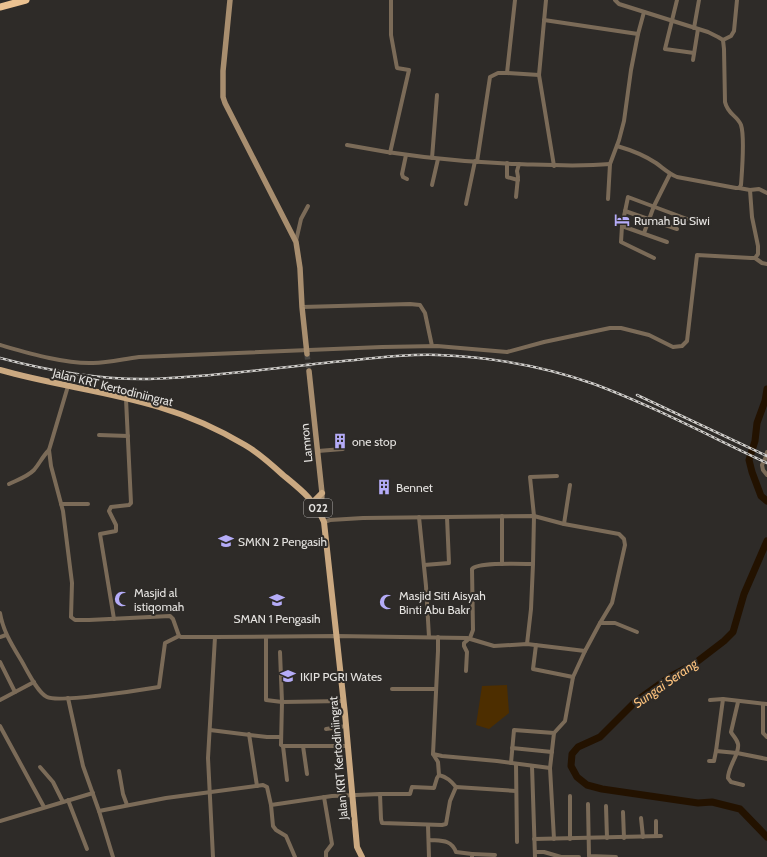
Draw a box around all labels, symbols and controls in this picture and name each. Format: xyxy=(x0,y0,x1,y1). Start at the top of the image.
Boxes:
hotel icon: Rumah Bu Siwi xyxy=(613,211,631,229)
place label: Rumah Bu Siwi xyxy=(634,213,710,228)
street label: Jalan KRT Kertodiniingrat xyxy=(50,365,175,409)
street label: Lamron xyxy=(296,422,316,463)
building icon: one stop xyxy=(331,432,349,450)
place label: one stop xyxy=(352,434,397,449)
building icon: Bennet xyxy=(375,478,393,496)
place label: Bennet xyxy=(396,480,433,495)
road number: 022 xyxy=(304,499,332,517)
school or university icon: SMKN 2 Pengasih xyxy=(217,532,235,550)
place label: SMKN 2 Pengasih xyxy=(238,534,327,549)
place label: Masjid al istiqomah xyxy=(134,585,184,614)
place label: Masjid Siti Aisyah Binti Abu Bakr xyxy=(399,588,486,617)
mosque icon: Masjid al istiqomah xyxy=(113,590,131,608)
school or university icon: SMAN 1 Pengasih xyxy=(268,591,286,609)
mosque icon: Masjid Siti Aisyah Binti Abu Bakr xyxy=(378,593,396,611)
place label: SMAN 1 Pengasih xyxy=(233,611,321,626)
water label: Sungai Serang xyxy=(630,654,701,711)
school or university icon: IKIP PGRI Wates xyxy=(279,667,297,685)
place label: IKIP PGRI Wates xyxy=(300,669,382,684)
street label: Jalan KRT Kertodiniingrat xyxy=(325,696,351,821)

